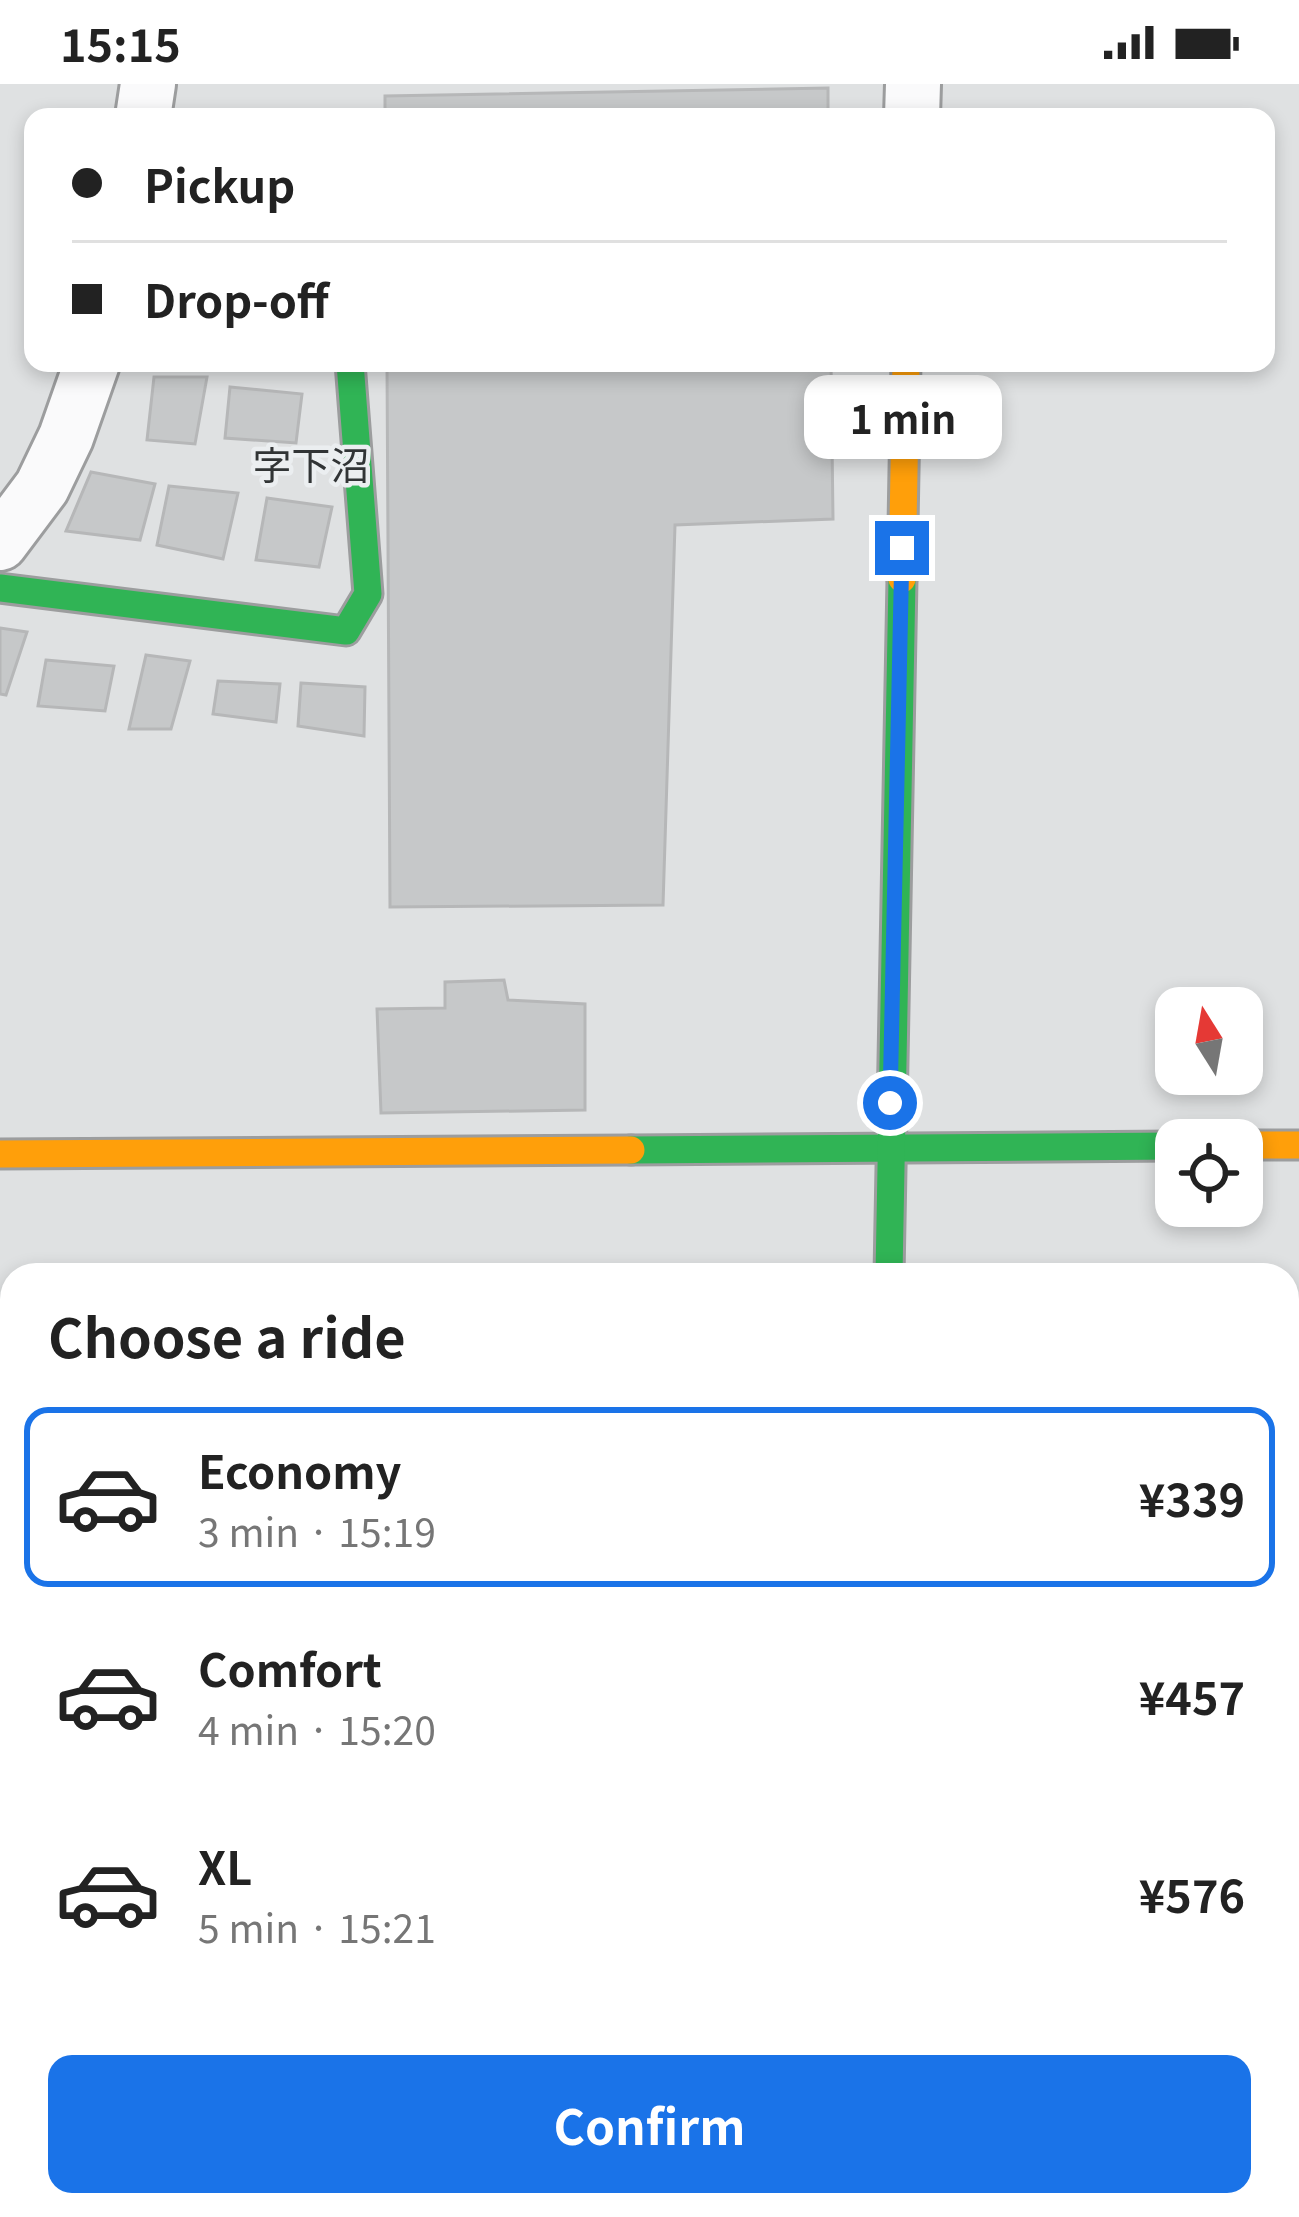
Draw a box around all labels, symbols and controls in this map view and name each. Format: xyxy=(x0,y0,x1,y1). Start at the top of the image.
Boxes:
text: 15:15 xyxy=(60,10,181,75)
text: Pickup xyxy=(144,151,295,216)
text: Drop-off xyxy=(144,266,329,331)
callout: 1 min xyxy=(803,374,1001,458)
text: 1 min xyxy=(850,389,956,445)
district label: 字下沼 xyxy=(252,435,370,491)
route end xyxy=(875,521,929,575)
north arrow xyxy=(1155,987,1263,1095)
map controls xyxy=(1155,987,1263,1227)
route start xyxy=(863,1076,917,1130)
button: locate xyxy=(1155,1119,1263,1227)
text: Choose a ride xyxy=(48,1295,406,1374)
text: Economy xyxy=(198,1437,401,1502)
icon: car xyxy=(54,1443,162,1551)
text: ¥339 xyxy=(1139,1465,1245,1530)
text: 3 min · 15:19 xyxy=(198,1502,436,1558)
text: Comfort xyxy=(198,1635,382,1700)
icon: car xyxy=(54,1641,162,1749)
text: ¥457 xyxy=(1139,1663,1245,1728)
text: 4 min · 15:20 xyxy=(198,1700,436,1756)
text: XL xyxy=(198,1833,252,1898)
icon: car xyxy=(54,1839,162,1947)
text: ¥576 xyxy=(1139,1861,1245,1926)
text: 5 min · 15:21 xyxy=(198,1898,436,1954)
button: Confirm xyxy=(48,2055,1251,2193)

